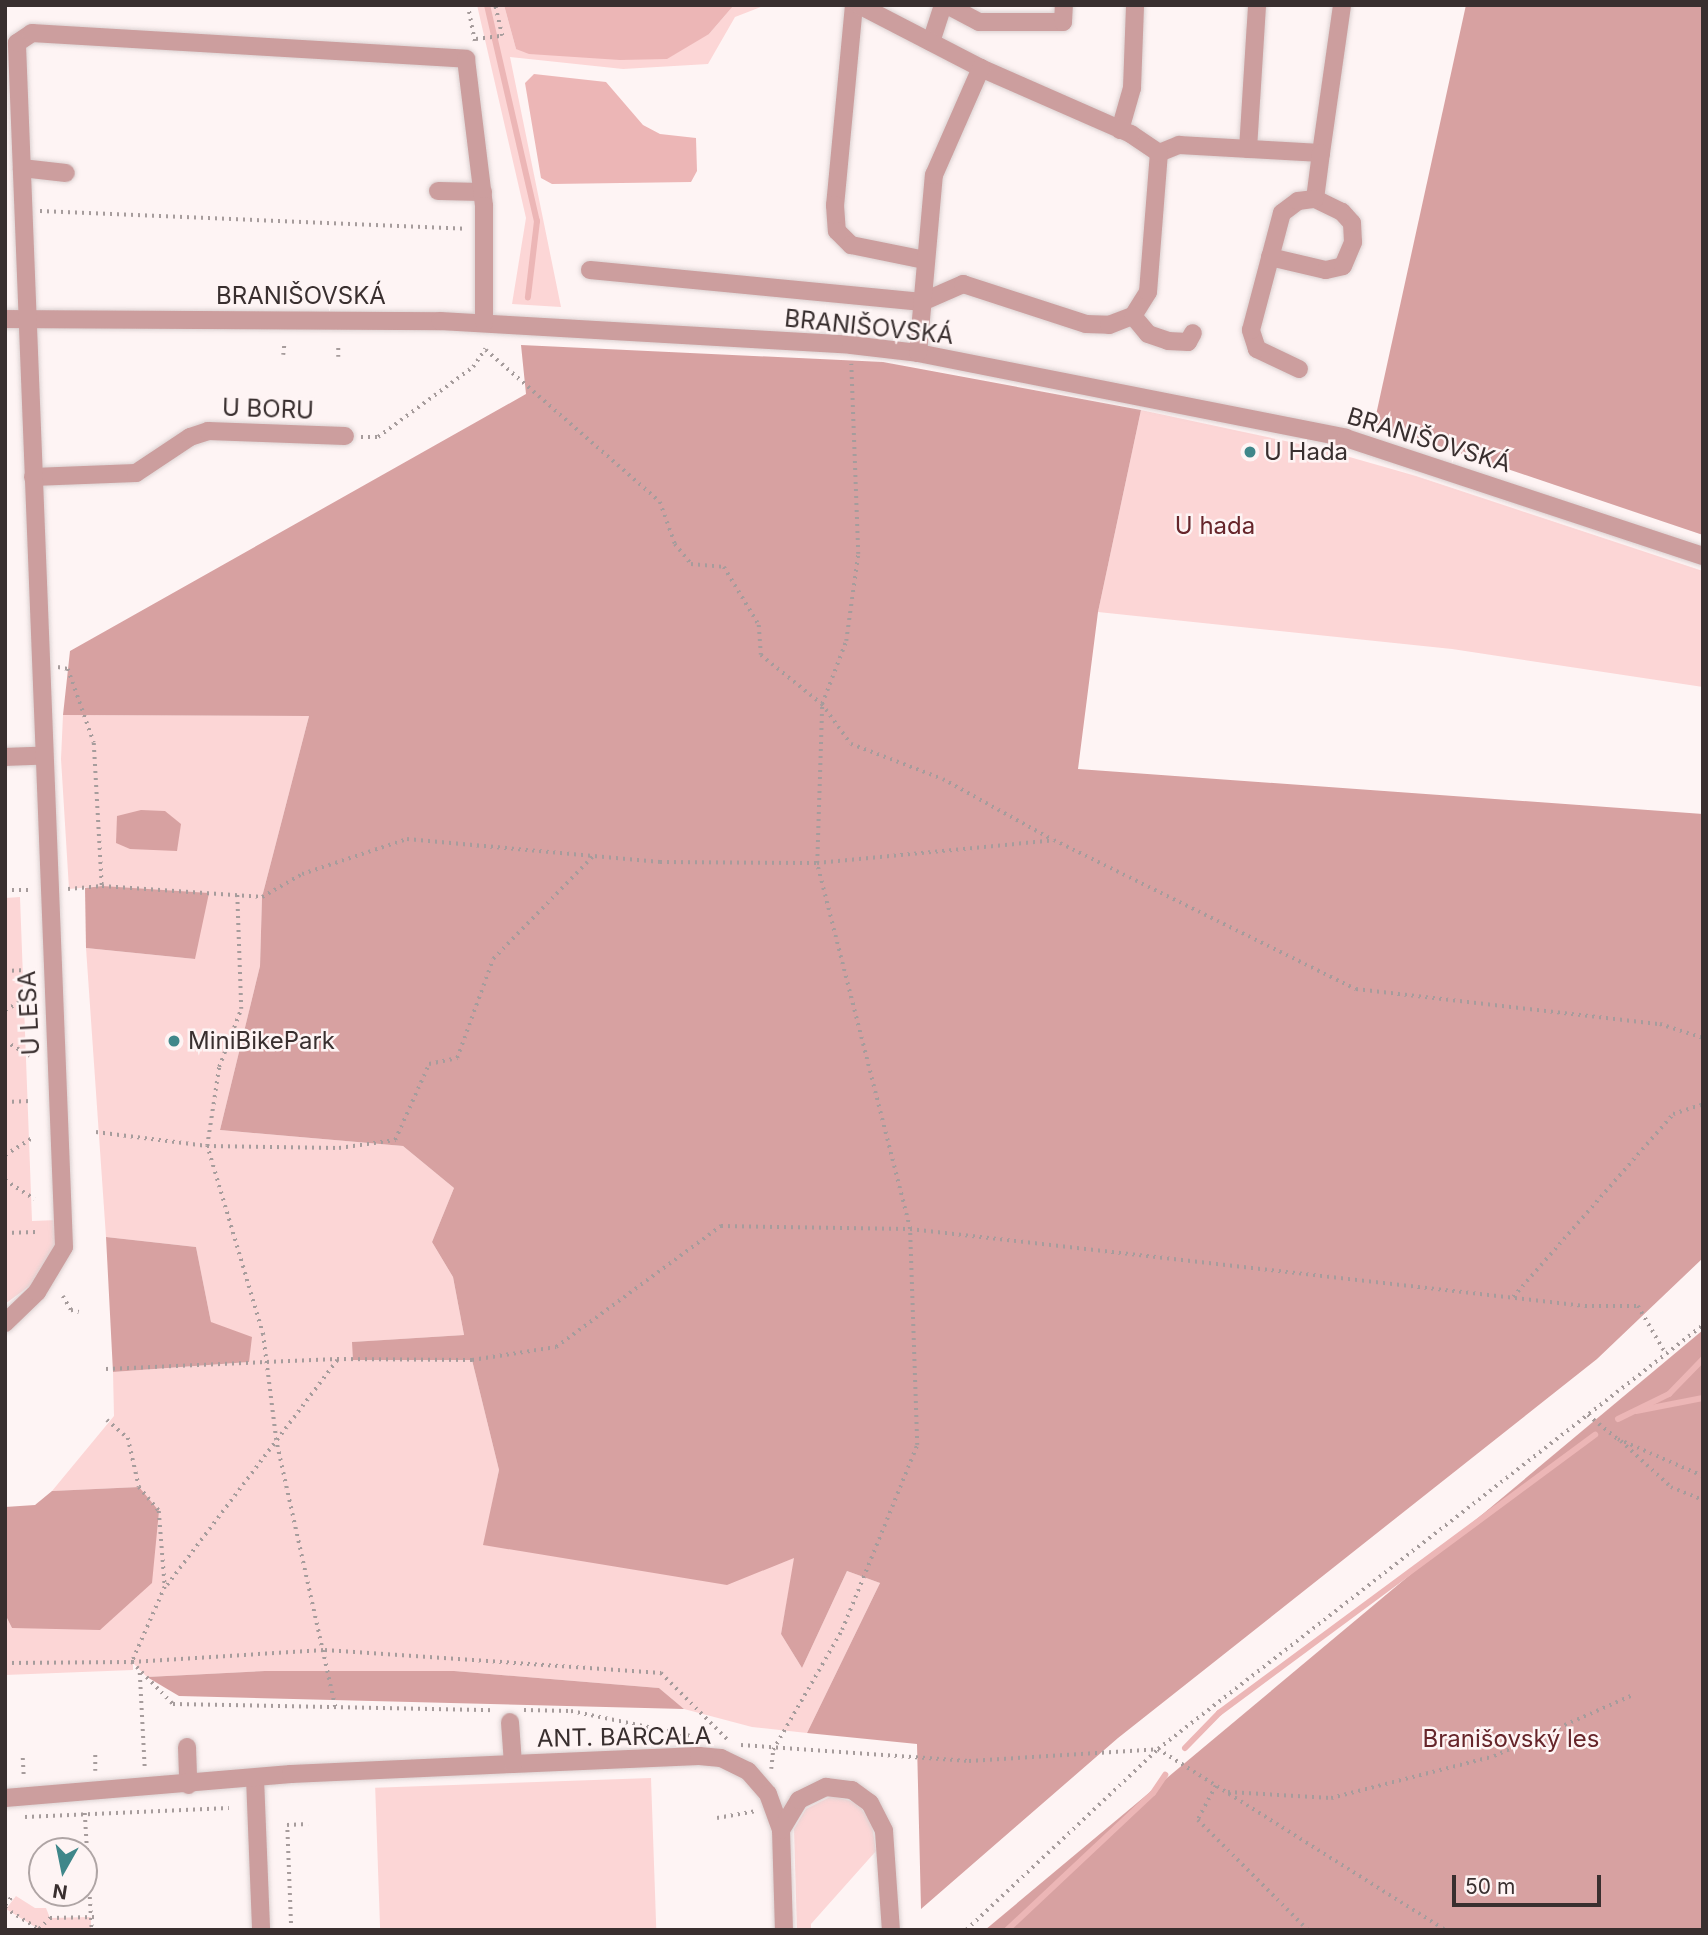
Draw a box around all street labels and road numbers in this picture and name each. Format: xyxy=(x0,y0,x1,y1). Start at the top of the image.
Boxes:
street label: BRANIŠOVSKÁ xyxy=(216,282,386,310)
street label: BRANIŠOVSKÁ xyxy=(783,304,955,350)
street label: U BORU xyxy=(222,393,314,425)
street label: BRANIŠOVSKÁ xyxy=(1344,401,1514,479)
street label: U LESA xyxy=(12,970,46,1056)
street label: ANT. BARCALA xyxy=(537,1721,711,1753)

